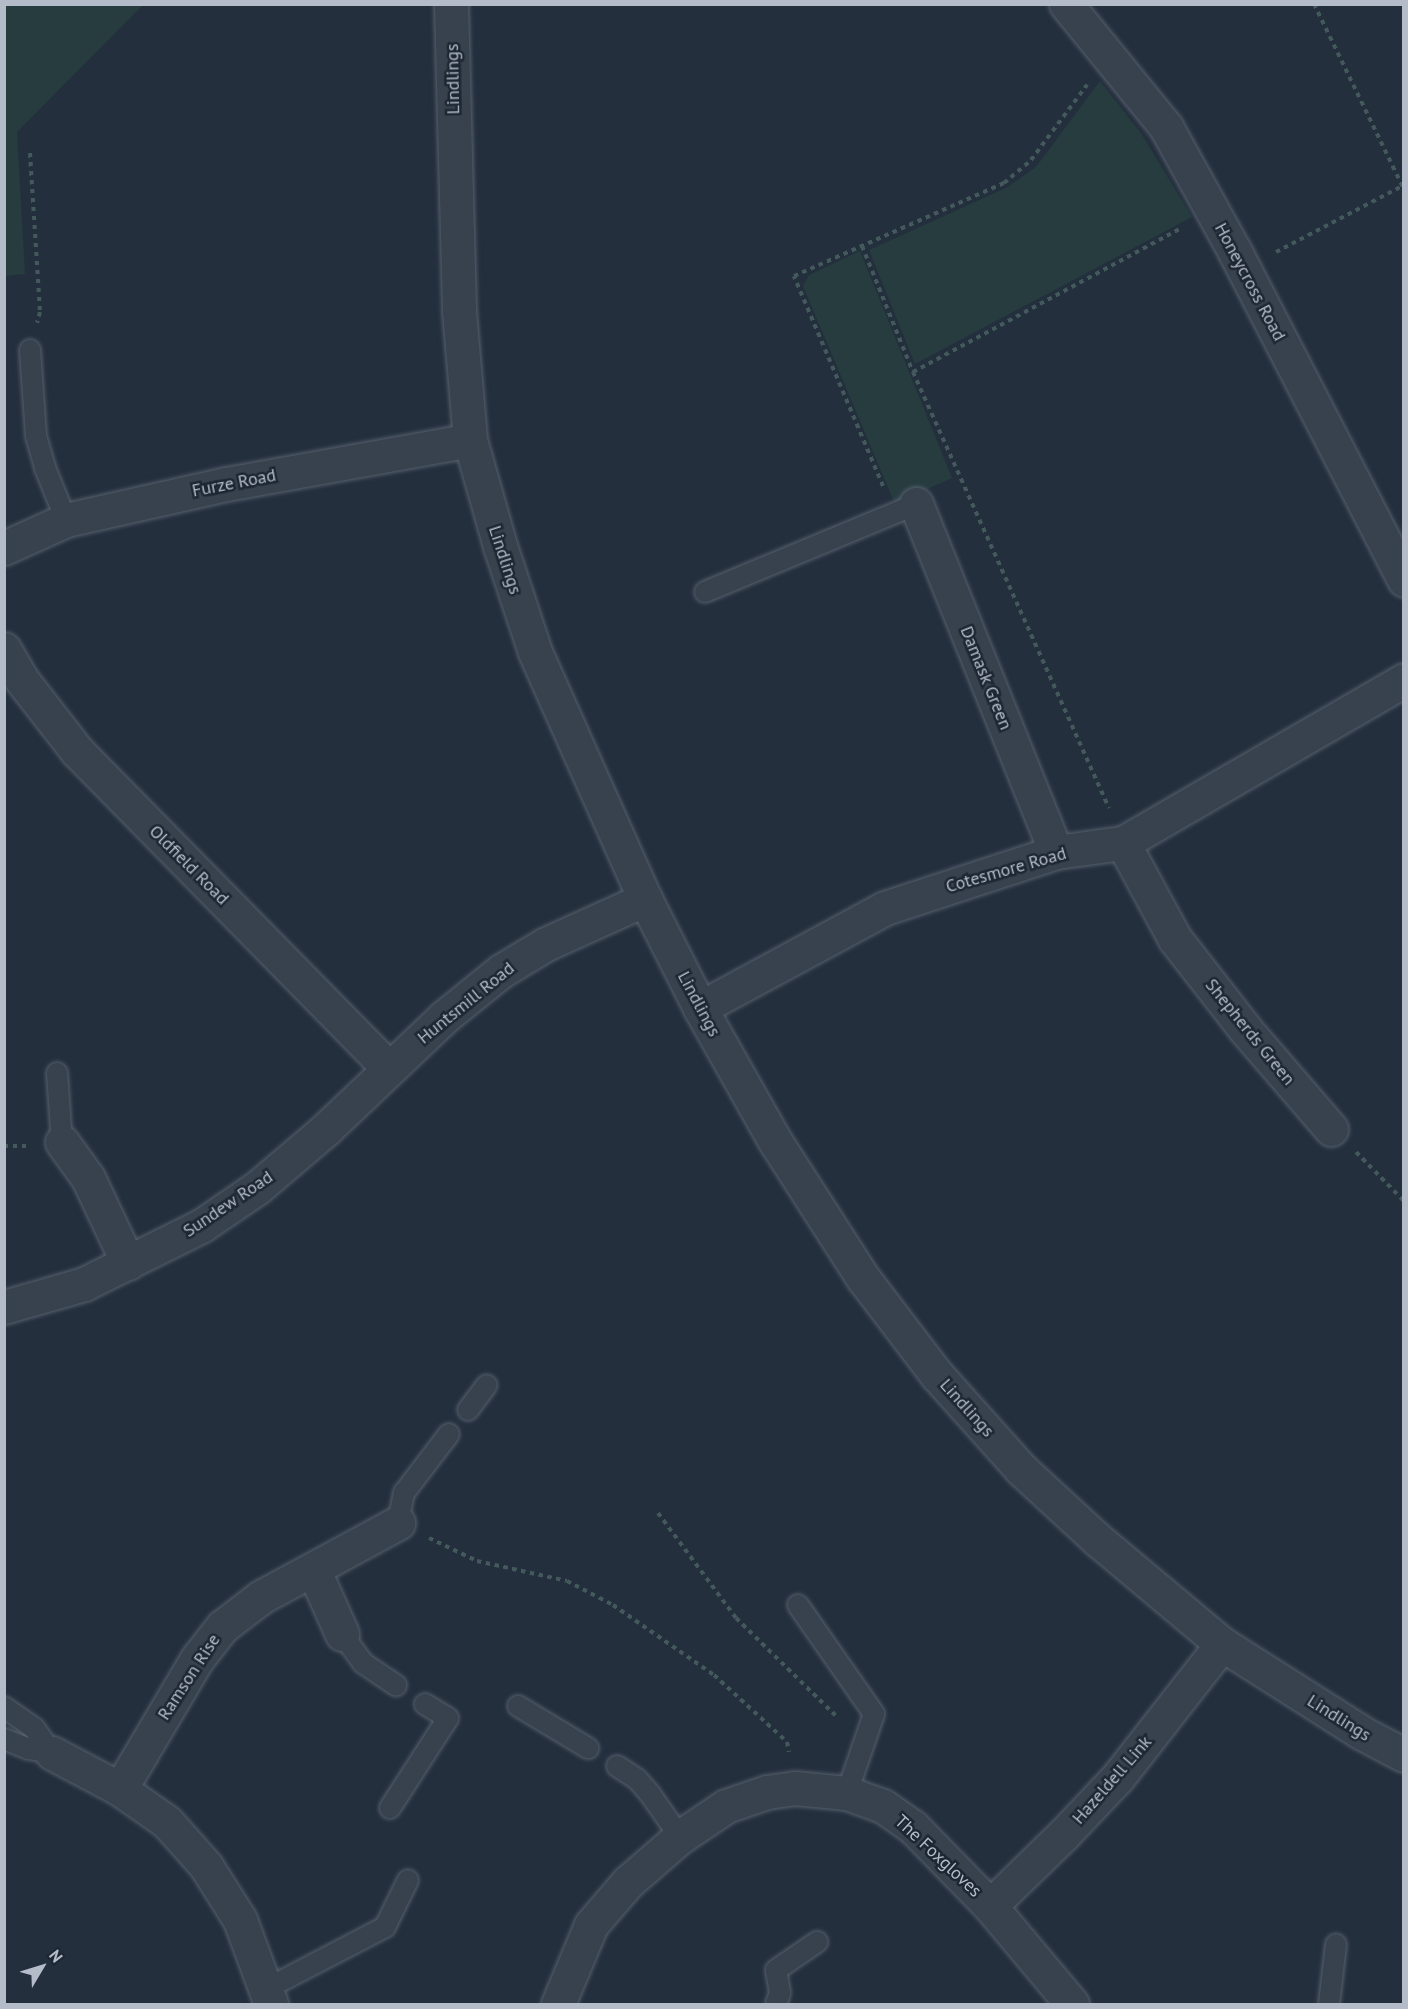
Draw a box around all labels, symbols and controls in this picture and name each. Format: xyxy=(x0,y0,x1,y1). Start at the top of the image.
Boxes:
street label: Lindlings xyxy=(442,43,464,115)
street label: Honeycross Road xyxy=(1210,219,1290,345)
street label: Furze Road xyxy=(190,464,278,502)
street label: Lindlings xyxy=(484,523,526,597)
street label: Damask Green xyxy=(955,623,1017,733)
street label: Oldfield Road xyxy=(145,821,233,909)
street label: Cotesmore Road xyxy=(943,842,1069,898)
street label: Huntsmill Road xyxy=(413,957,519,1049)
street label: Lindlings xyxy=(673,968,725,1040)
street label: Shepherds Green xyxy=(1201,974,1299,1090)
street label: Sundew Road xyxy=(179,1166,277,1242)
street label: Lindlings xyxy=(935,1374,999,1442)
street label: Ramson Rise xyxy=(153,1630,225,1724)
street label: Lindlings xyxy=(1303,1690,1375,1746)
street label: Hazeldell Link xyxy=(1068,1731,1156,1829)
street label: The Foxgloves xyxy=(890,1810,986,1902)
north arrow xyxy=(12,1937,72,1997)
text: N xyxy=(45,1946,67,1966)

